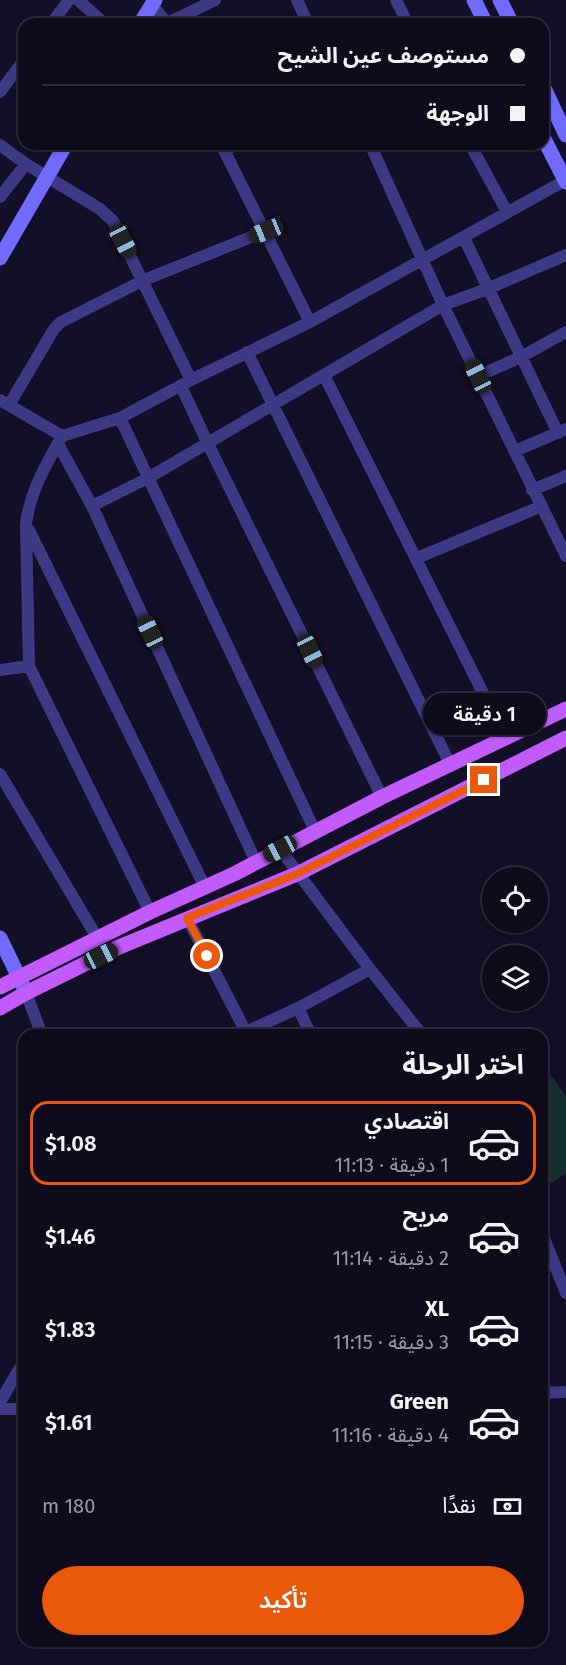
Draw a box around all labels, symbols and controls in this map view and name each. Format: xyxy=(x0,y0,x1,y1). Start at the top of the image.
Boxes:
text: مستوصف عين الشيح xyxy=(278,42,489,69)
text: الوجهة xyxy=(426,100,489,127)
car xyxy=(246,216,286,246)
car xyxy=(107,221,139,261)
car xyxy=(462,356,494,396)
car xyxy=(134,612,166,652)
car xyxy=(294,631,326,671)
callout: 1 دقيقة xyxy=(422,693,546,735)
text: 1 دقيقة xyxy=(453,702,516,726)
route end xyxy=(470,766,497,793)
car xyxy=(260,833,300,865)
map controls xyxy=(482,867,548,1011)
button: locate xyxy=(482,867,548,933)
car xyxy=(81,940,121,972)
route start xyxy=(193,942,220,969)
button: layers xyxy=(482,945,548,1011)
text: اختر الرحلة xyxy=(402,1049,524,1081)
text: اقتصادي xyxy=(364,1108,449,1135)
icon: car xyxy=(467,1116,521,1170)
text: $1.08 xyxy=(45,1130,97,1157)
text: 1 دقيقة · 11:13 xyxy=(334,1153,449,1177)
text: مريح xyxy=(403,1201,449,1228)
icon: car xyxy=(467,1209,521,1263)
text: $1.46 xyxy=(45,1223,96,1250)
text: 2 دقيقة · 11:14 xyxy=(332,1246,449,1270)
text: XL xyxy=(425,1295,449,1322)
icon: car xyxy=(467,1302,521,1356)
text: $1.83 xyxy=(45,1316,96,1343)
text: 3 دقيقة · 11:15 xyxy=(333,1330,449,1354)
text: Green xyxy=(390,1388,449,1415)
icon: car xyxy=(467,1395,521,1449)
text: $1.61 xyxy=(45,1409,92,1436)
text: 4 دقيقة · 11:16 xyxy=(332,1423,449,1447)
icon: cash xyxy=(491,1490,524,1523)
text: نقدًا xyxy=(442,1492,476,1519)
text: 180 m xyxy=(42,1494,95,1518)
button: تأكيد xyxy=(42,1566,524,1635)

